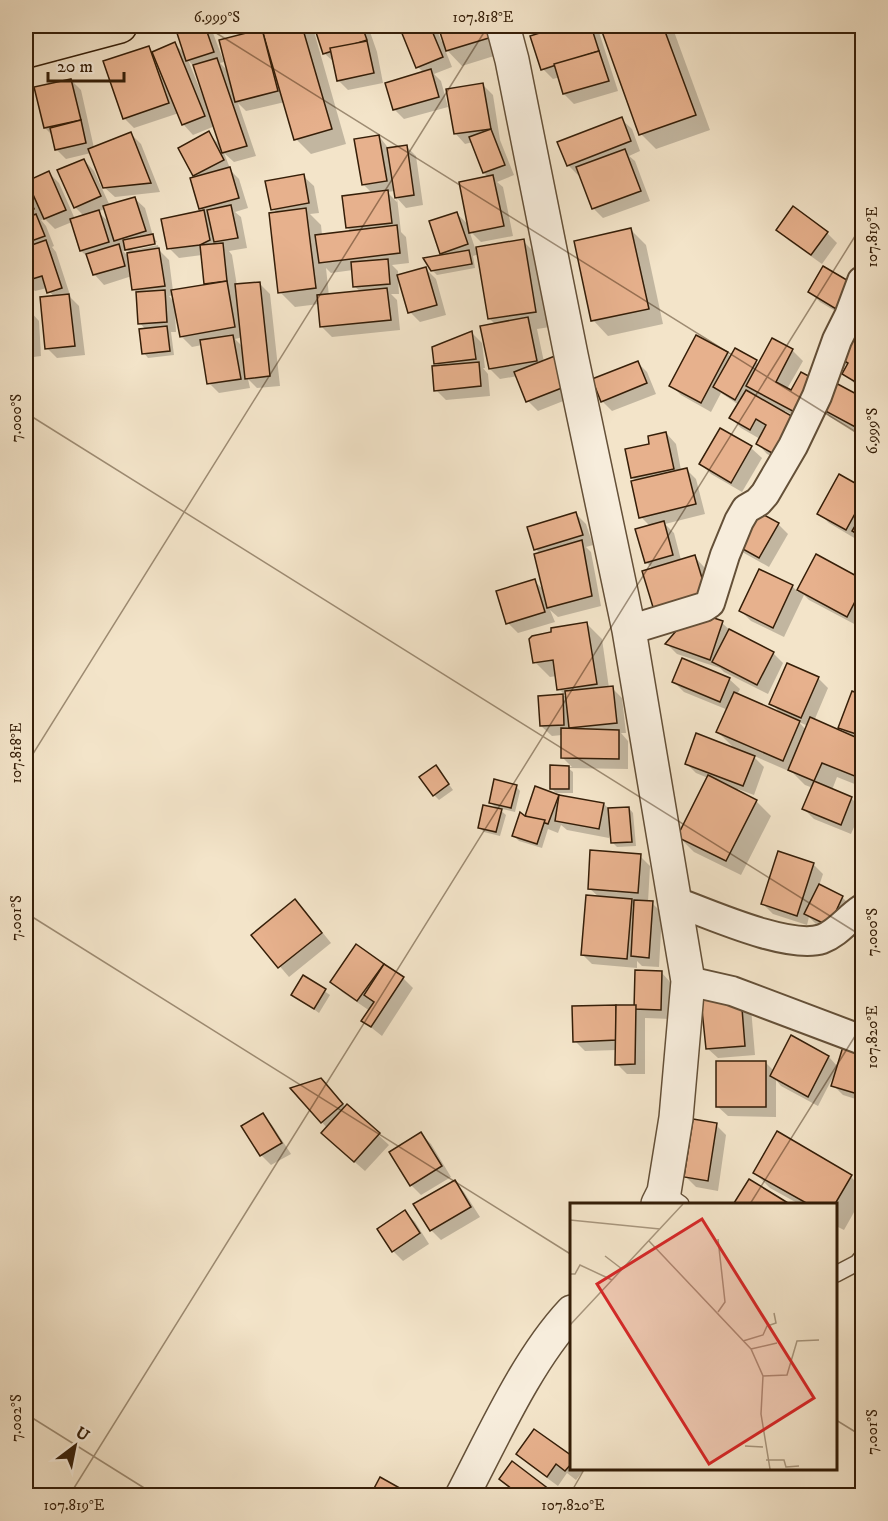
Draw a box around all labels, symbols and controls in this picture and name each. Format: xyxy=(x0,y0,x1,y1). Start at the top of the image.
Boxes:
text: 6.999°S xyxy=(194,8,240,27)
text: 107.818°E xyxy=(453,8,514,27)
scale bar xyxy=(48,45,124,83)
text: 20 m xyxy=(57,56,93,78)
text: 107.819°E xyxy=(863,206,882,267)
text: 7.000°S xyxy=(7,394,26,442)
text: 6.999°S xyxy=(863,408,882,454)
text: 107.818°E xyxy=(7,722,26,783)
text: 7.001°S xyxy=(7,895,26,941)
text: 7.000°S xyxy=(863,908,882,956)
text: 107.820°E xyxy=(863,1005,882,1069)
inset map xyxy=(570,1203,837,1470)
text: 7.002°S xyxy=(7,1394,26,1442)
text: 7.001°S xyxy=(863,1409,882,1455)
north arrow xyxy=(45,1416,105,1476)
text: U xyxy=(72,1422,93,1446)
text: 107.819°E xyxy=(44,1496,105,1515)
text: 107.820°E xyxy=(541,1496,605,1515)

